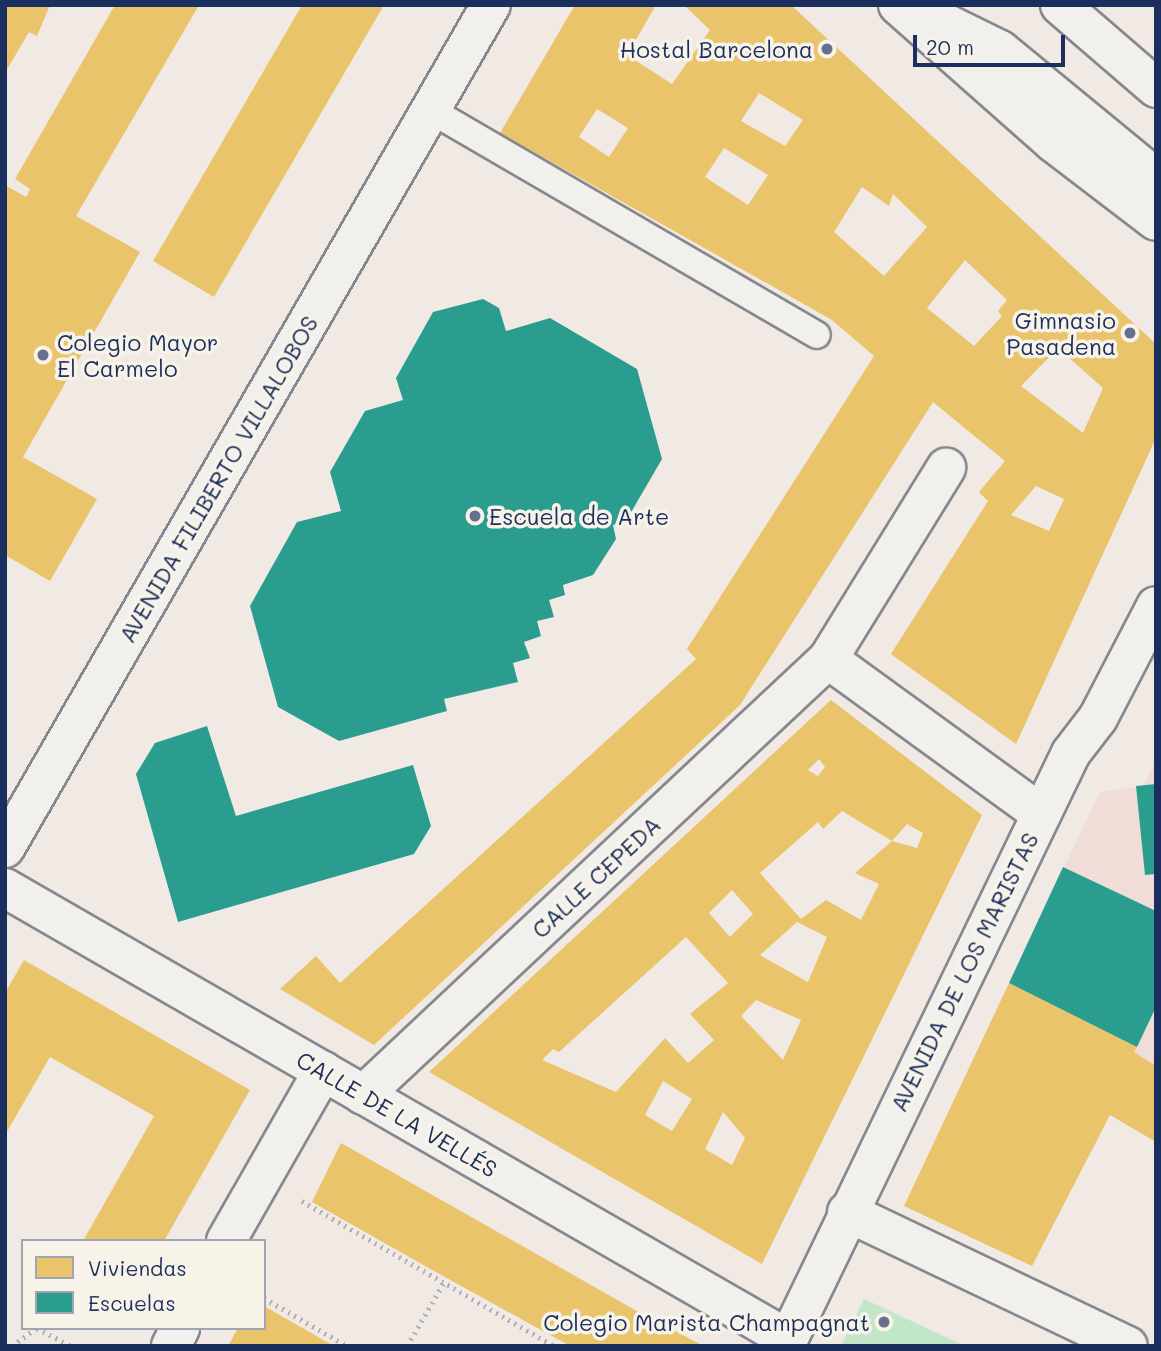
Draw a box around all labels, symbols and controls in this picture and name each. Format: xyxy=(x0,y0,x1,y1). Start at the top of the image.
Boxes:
scale bar xyxy=(916,21,1068,65)
text: 20 m xyxy=(926,33,974,60)
place label: Hostal Barcelona xyxy=(620,35,813,63)
marker: Hostal Barcelona xyxy=(819,41,835,57)
place label: Gimnasio Pasadena xyxy=(1006,306,1116,360)
street label: AVENIDA FILIBERTO VILLALOBOS xyxy=(113,311,323,647)
marker: Gimnasio Pasadena xyxy=(1122,325,1138,341)
place label: Colegio Mayor El Carmelo xyxy=(57,328,218,382)
marker: Colegio Mayor El Carmelo xyxy=(35,347,51,363)
place label: Escuela de Arte xyxy=(489,502,669,530)
marker: Escuela de Arte xyxy=(467,508,483,524)
street label: CALLE CEPEDA xyxy=(526,810,666,944)
street label: AVENIDA DE LOS MARISTAS xyxy=(884,828,1044,1116)
street label: CALLE DE LA VELLÉS xyxy=(292,1045,502,1183)
legend xyxy=(21,1239,266,1330)
text: Viviendas xyxy=(88,1254,187,1281)
text: Escuelas xyxy=(88,1289,176,1316)
place label: Colegio Marista Champagnat xyxy=(543,1308,870,1336)
marker: Colegio Marista Champagnat xyxy=(876,1314,892,1330)

